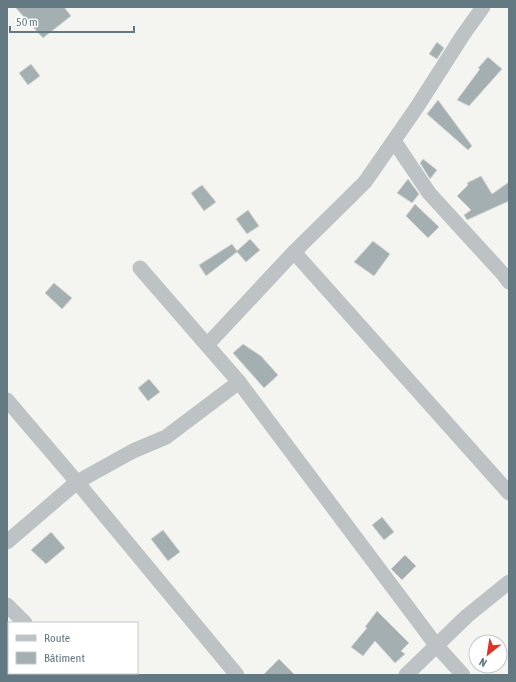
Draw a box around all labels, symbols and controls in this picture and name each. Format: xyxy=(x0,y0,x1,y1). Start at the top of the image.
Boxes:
scale bar xyxy=(10,8,134,34)
text: 50 m xyxy=(16,15,38,29)
legend xyxy=(8,622,138,674)
text: Route xyxy=(44,631,70,645)
north arrow xyxy=(468,634,508,674)
text: Bâtiment xyxy=(44,651,85,665)
text: N xyxy=(477,656,489,669)

